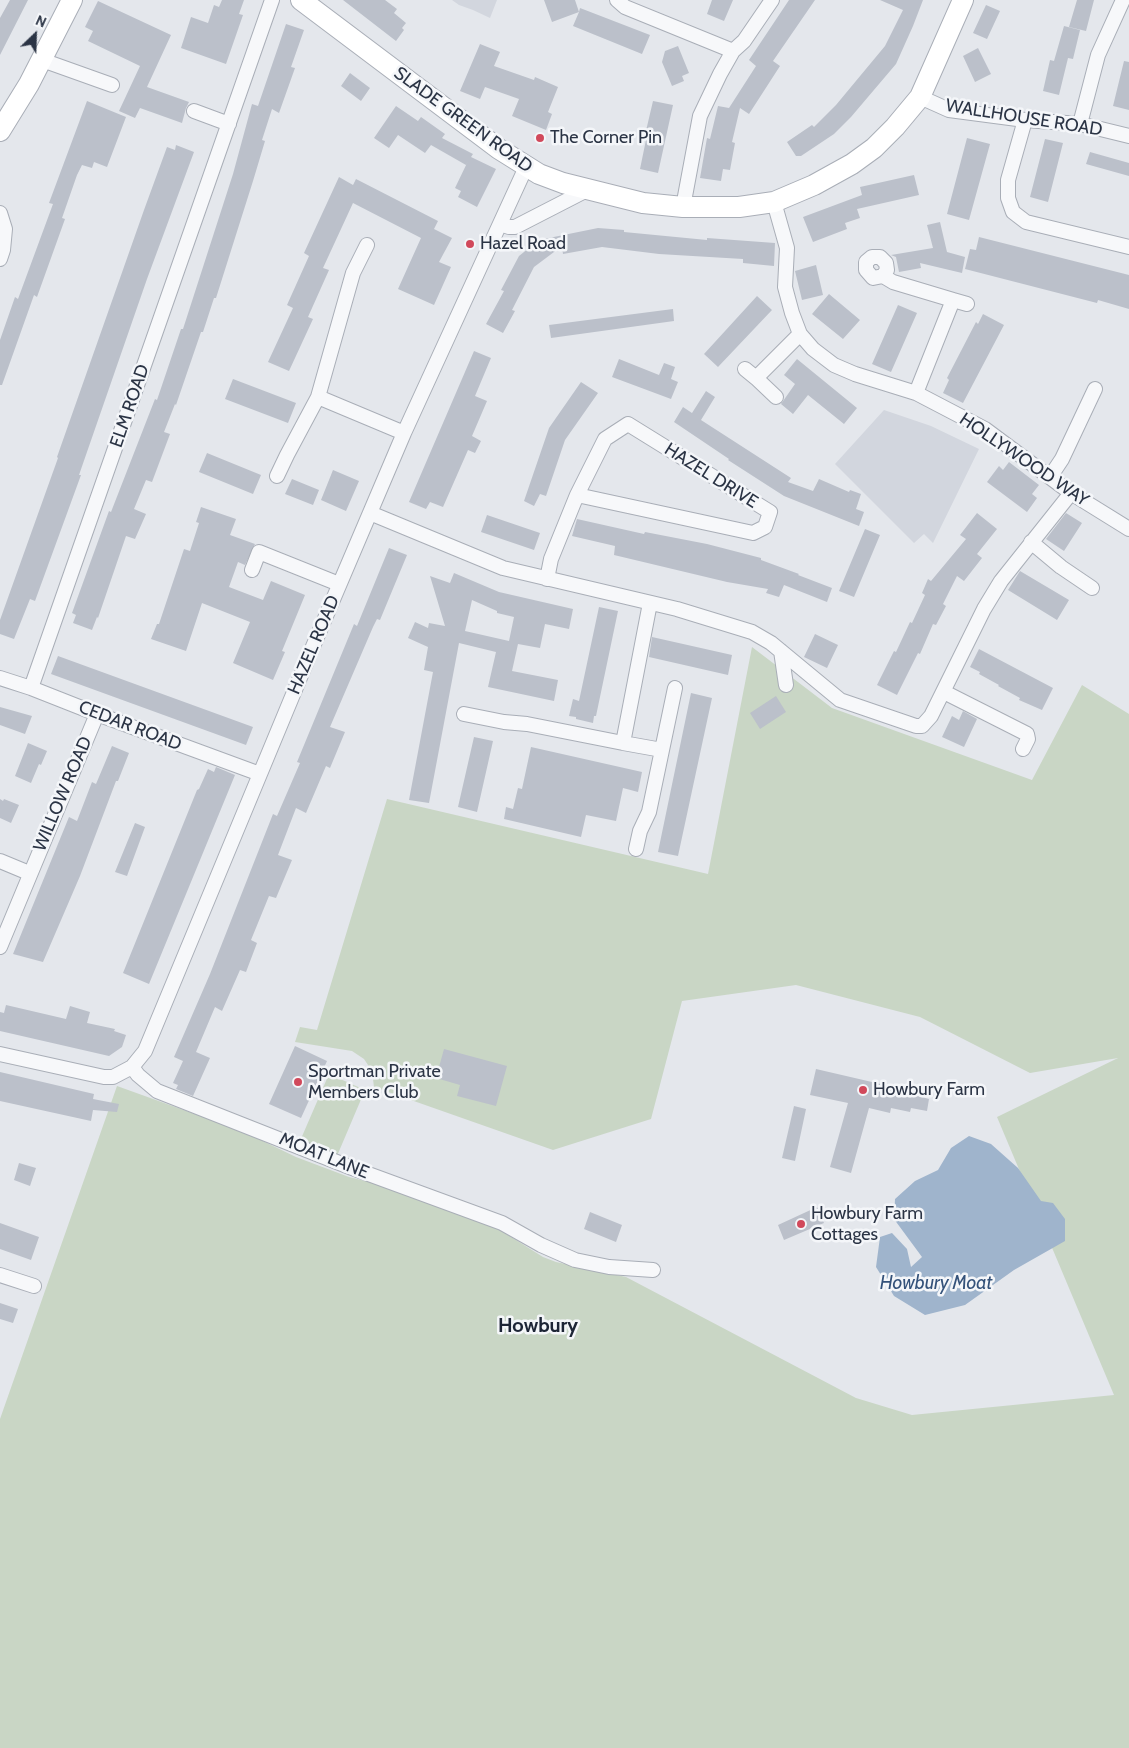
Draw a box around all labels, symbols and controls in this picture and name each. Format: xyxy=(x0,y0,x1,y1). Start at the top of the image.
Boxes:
north arrow xyxy=(10,10,60,60)
text: N xyxy=(33,11,49,32)
street label: SLADE GREEN ROAD xyxy=(389,62,537,178)
street label: WALLHOUSE ROAD xyxy=(944,95,1104,141)
place label: The Corner Pin xyxy=(550,127,662,149)
marker: The Corner Pin xyxy=(534,132,546,144)
place label: Hazel Road xyxy=(480,233,566,255)
marker: Hazel Road xyxy=(464,238,476,250)
street label: ELM ROAD xyxy=(106,362,154,450)
street label: HOLLYWOOD WAY xyxy=(955,409,1093,511)
street label: HAZEL DRIVE xyxy=(660,439,762,513)
street label: HAZEL ROAD xyxy=(283,592,345,698)
street label: CEDAR ROAD xyxy=(75,696,185,756)
street label: WILLOW ROAD xyxy=(29,733,97,855)
place label: Sportman Private Members Club xyxy=(308,1061,441,1104)
marker: Sportman Private Members Club xyxy=(292,1076,304,1088)
place label: Howbury Farm xyxy=(873,1079,985,1101)
marker: Howbury Farm xyxy=(857,1084,869,1096)
street label: MOAT LANE xyxy=(276,1128,372,1184)
place label: Howbury Farm Cottages xyxy=(811,1203,923,1246)
marker: Howbury Farm Cottages xyxy=(795,1218,807,1230)
water label: Howbury Moat xyxy=(880,1272,992,1294)
district label: Howbury xyxy=(498,1314,578,1338)

